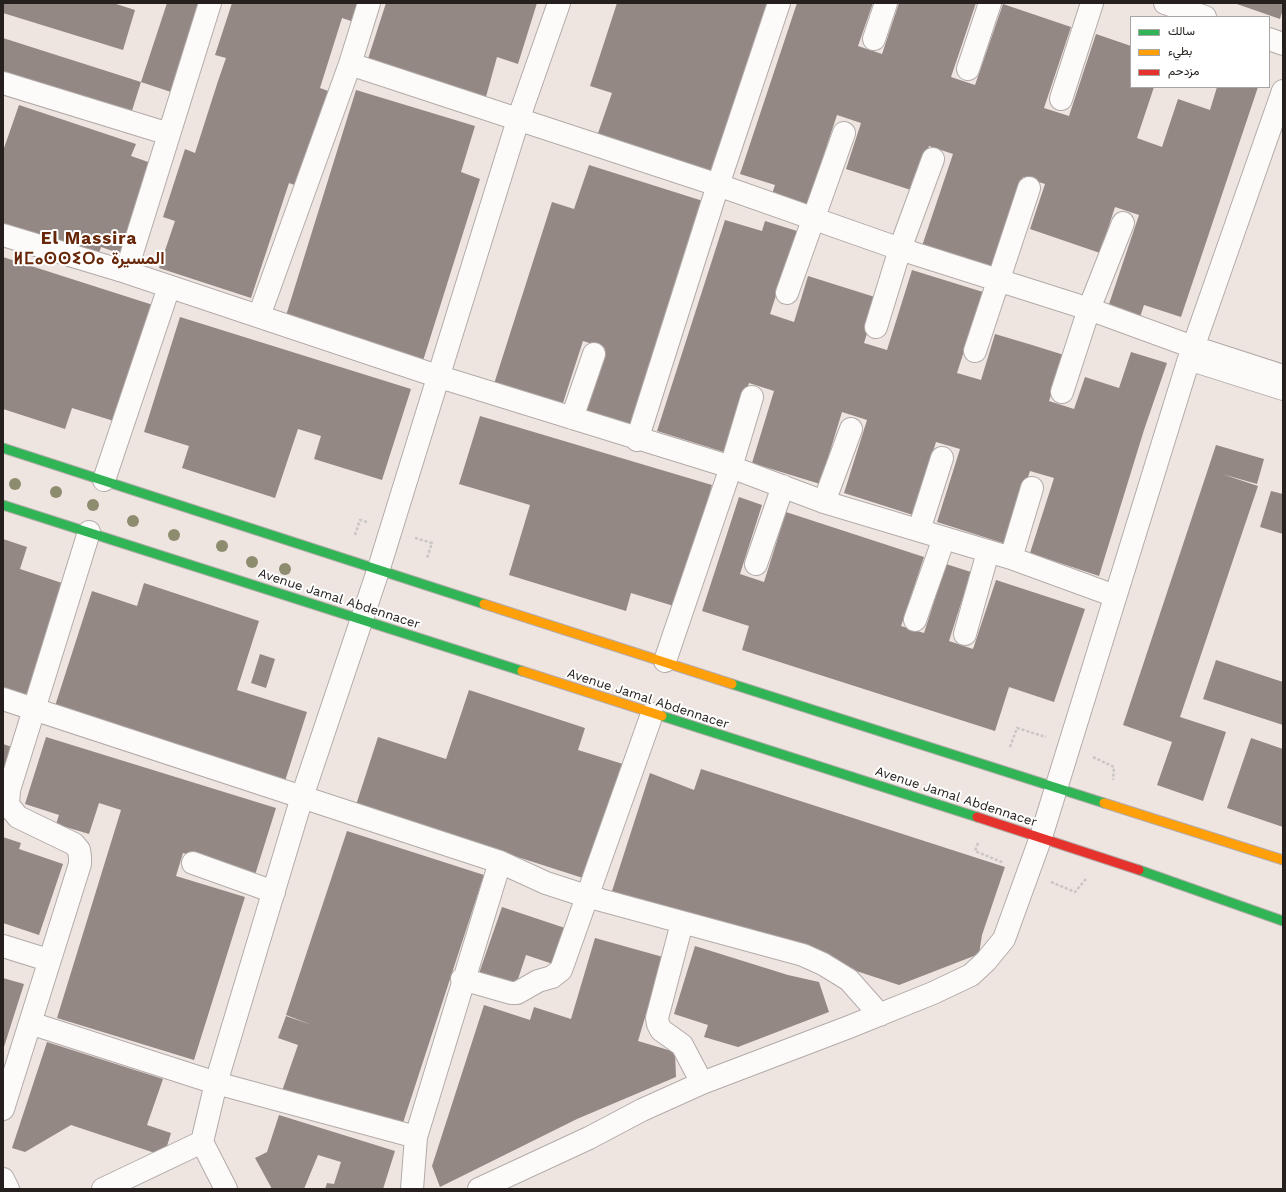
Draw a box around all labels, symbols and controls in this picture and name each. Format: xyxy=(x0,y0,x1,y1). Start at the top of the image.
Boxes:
legend xyxy=(1130,16,1270,88)
text: سالك xyxy=(1168,24,1195,38)
text: بطيء xyxy=(1168,44,1192,58)
text: مزدحم xyxy=(1168,64,1199,78)
district label: El Massira ⵍⵎⴰⵙⵙⵉⵔⴰ المسيرة xyxy=(18,229,160,269)
street label: Avenue Jamal Abdennacer xyxy=(256,565,422,633)
street label: Avenue Jamal Abdennacer xyxy=(565,665,731,733)
street label: Avenue Jamal Abdennacer xyxy=(873,763,1039,831)

